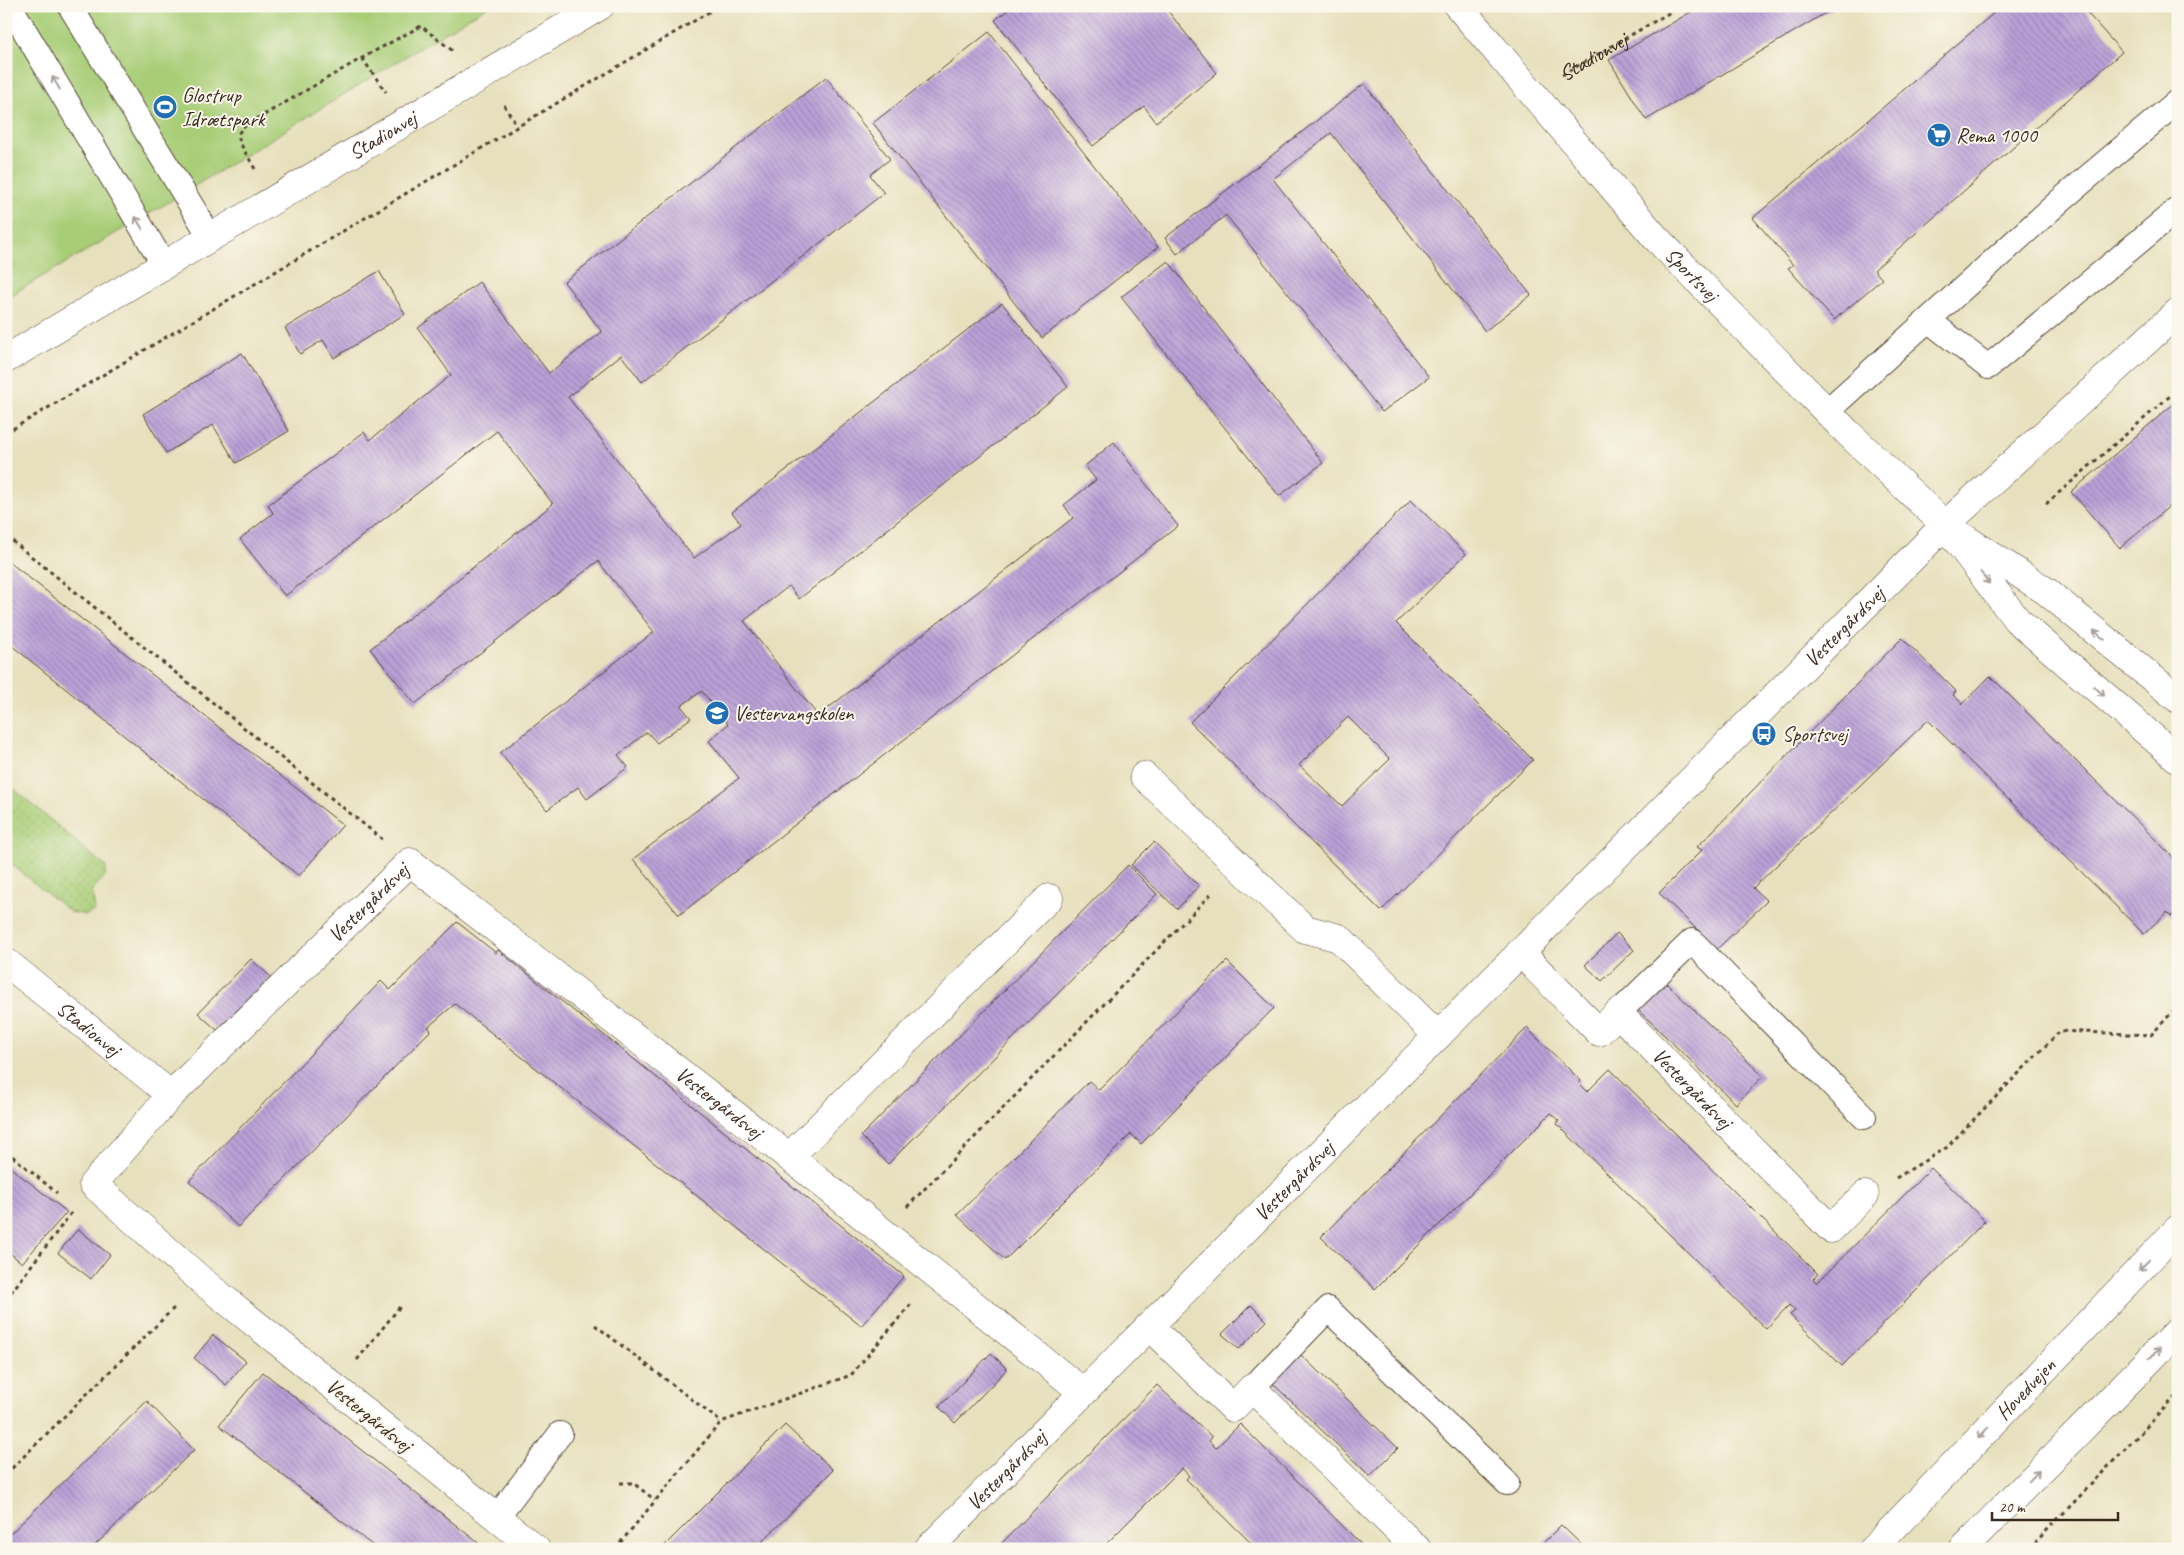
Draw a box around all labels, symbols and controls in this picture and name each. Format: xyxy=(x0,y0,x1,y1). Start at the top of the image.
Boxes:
street label: Stadionvej xyxy=(1555,26,1634,87)
one-way arrow xyxy=(51,77,61,91)
place label: Glostrup Idrætspark xyxy=(182,82,266,132)
sports icon: Glostrup Idrætspark xyxy=(152,94,178,120)
street label: Stadionvej xyxy=(344,104,423,165)
supermarket icon: Rema 1000 xyxy=(1926,122,1952,148)
place label: Rema 1000 xyxy=(1956,122,2039,148)
one-way arrow xyxy=(134,216,144,230)
street label: Sportsvej xyxy=(1660,242,1726,309)
one-way arrow xyxy=(1979,571,1990,584)
street label: Vestergårdsvej xyxy=(1799,579,1891,672)
one-way arrow xyxy=(2093,629,2106,640)
one-way arrow xyxy=(2093,686,2106,697)
school or university icon: Vestervangskolen xyxy=(704,700,730,726)
place label: Vestervangskolen xyxy=(734,700,854,726)
bus stop icon: Sportsvej xyxy=(1751,721,1777,747)
place label: Sportsvej xyxy=(1782,721,1850,747)
street label: Vestergårdsvej xyxy=(322,856,416,948)
street label: Stadionvej xyxy=(52,995,128,1064)
street label: Vestergårdsvej xyxy=(1647,1043,1739,1136)
street label: Vestergårdsvej xyxy=(671,1061,770,1146)
street label: Vestergårdsvej xyxy=(1248,1133,1341,1226)
one-way arrow xyxy=(2138,1258,2150,1271)
one-way arrow xyxy=(2149,1347,2161,1360)
street label: Hovedvejen xyxy=(1990,1352,2061,1425)
street label: Vestergårdsvej xyxy=(321,1373,419,1459)
street label: Vestergårdsvej xyxy=(961,1423,1054,1516)
one-way arrow xyxy=(1977,1426,1989,1439)
one-way arrow xyxy=(2028,1470,2040,1483)
scale bar xyxy=(1992,1490,2118,1522)
text: 20 m xyxy=(1999,1498,2026,1517)

